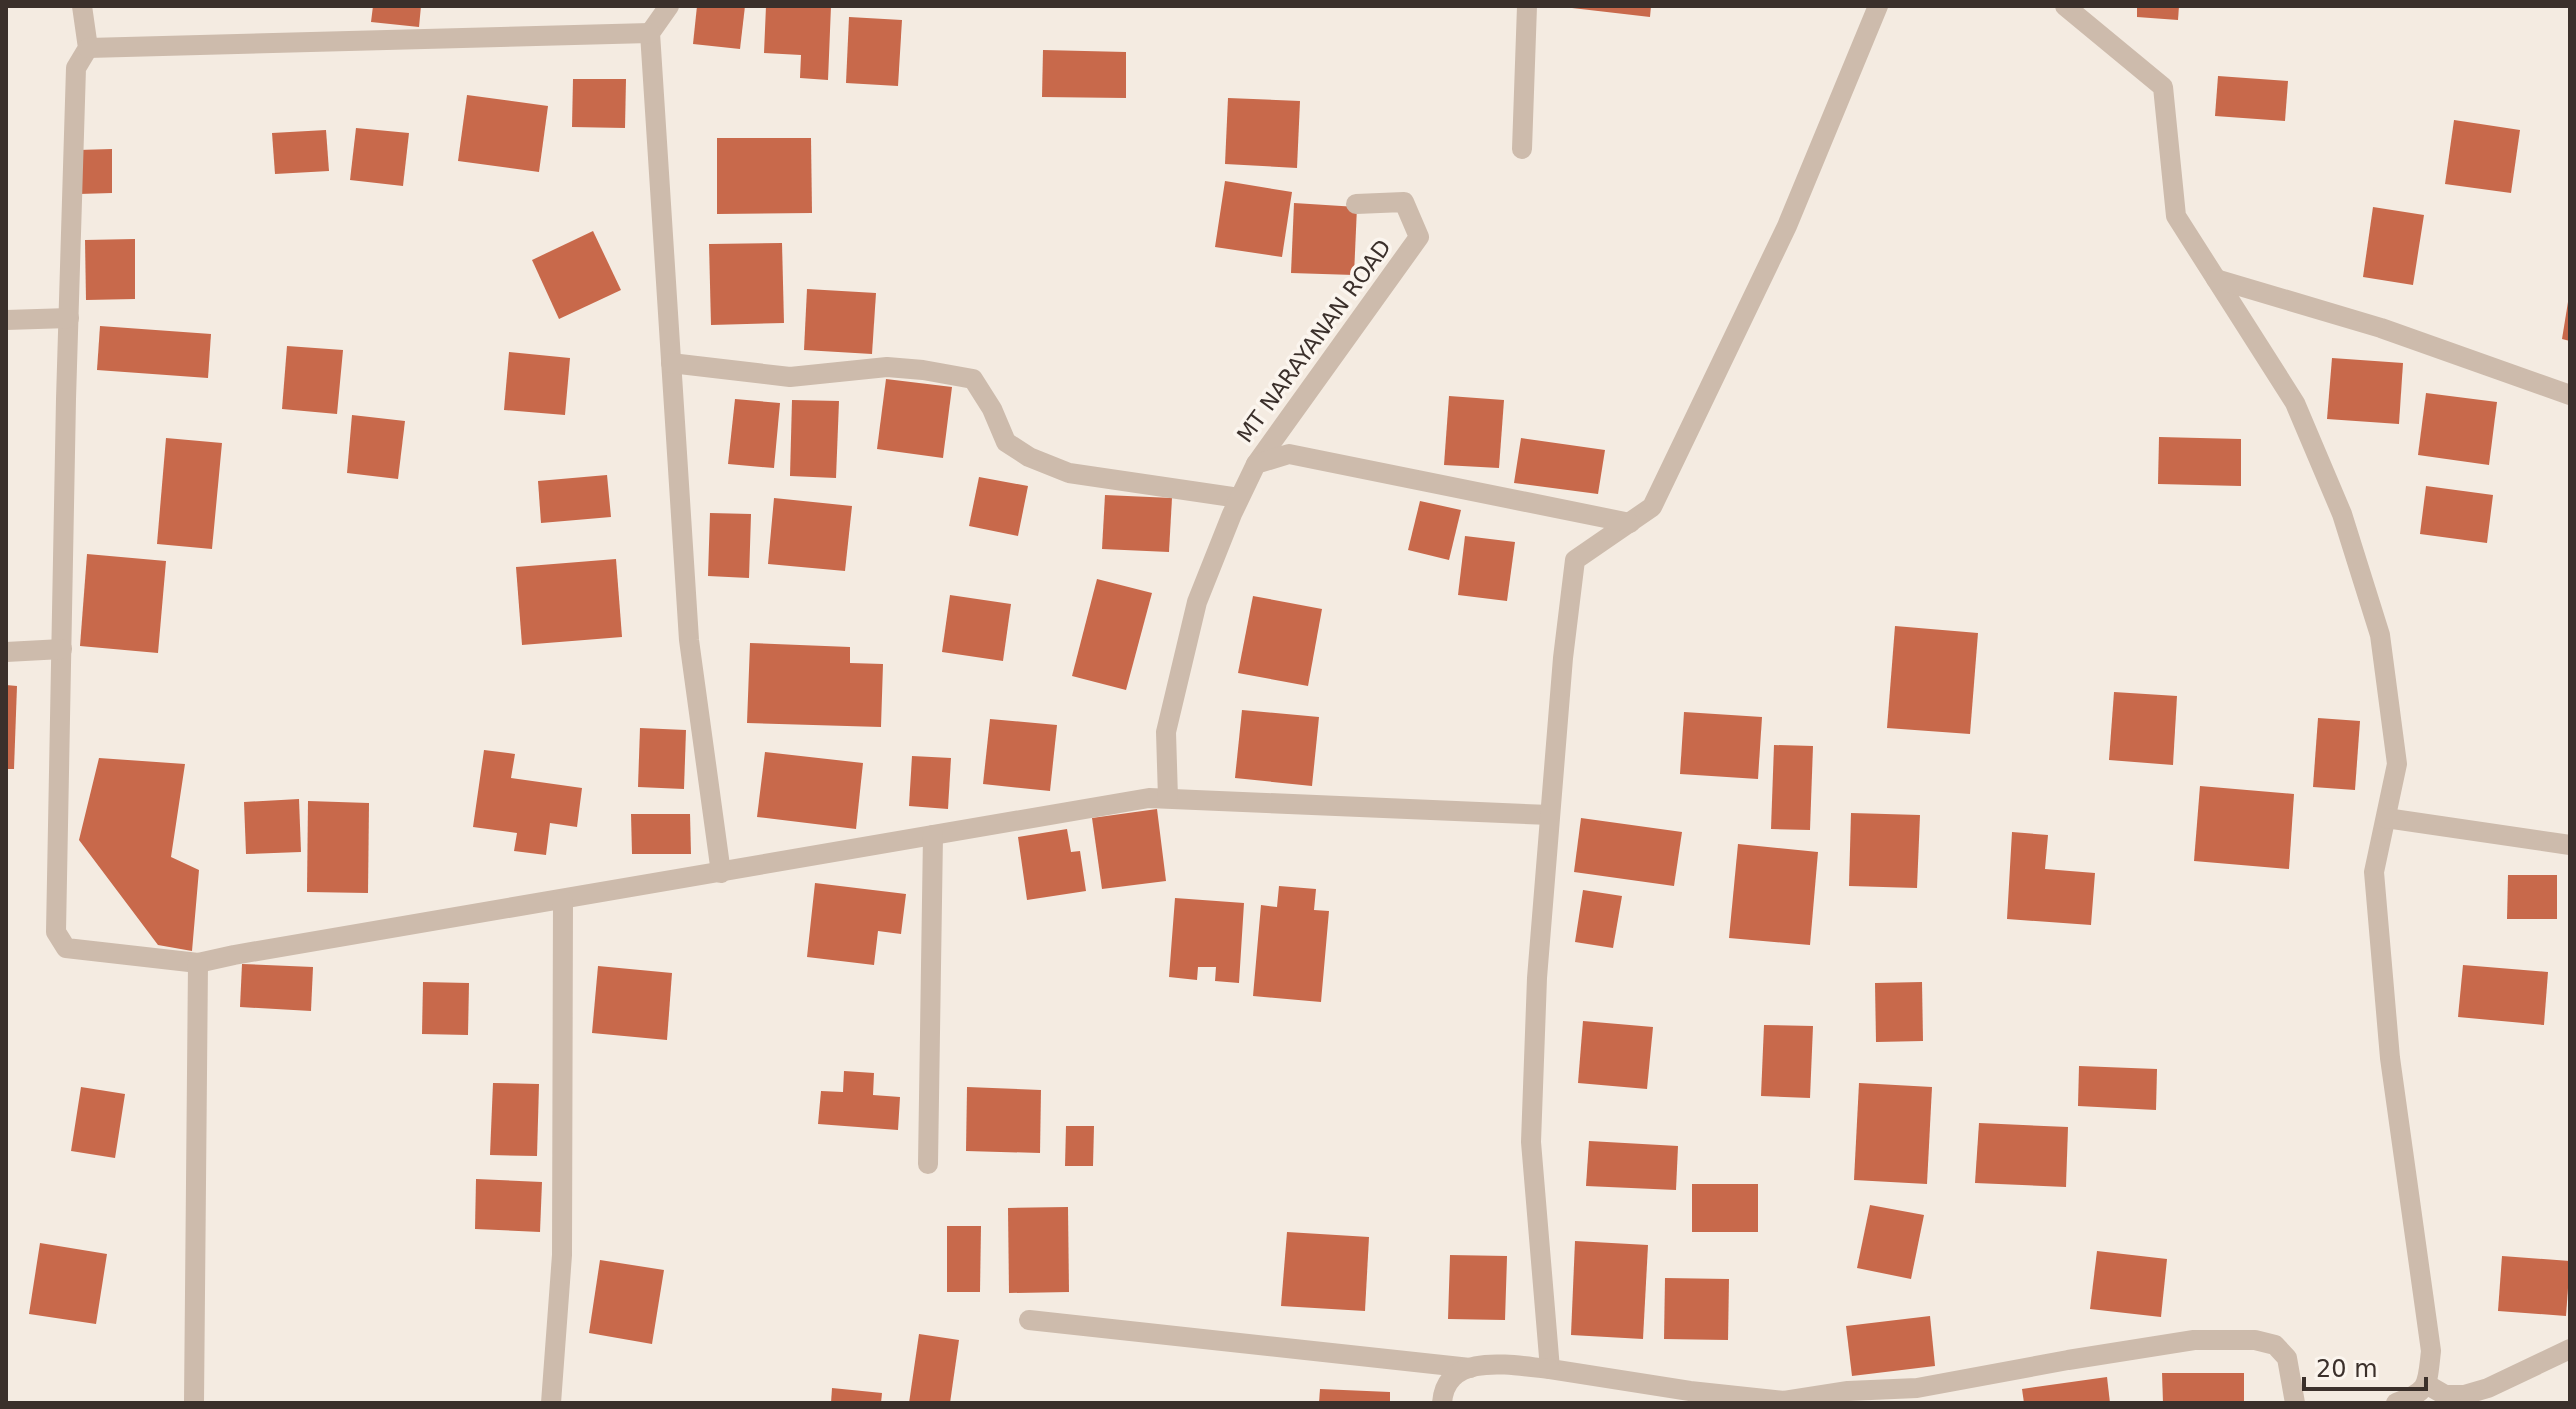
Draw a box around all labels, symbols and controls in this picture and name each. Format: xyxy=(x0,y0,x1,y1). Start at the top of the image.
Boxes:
street label: MT NARAYANAN ROAD xyxy=(1232,235,1396,447)
scale bar xyxy=(2304,1341,2426,1391)
text: 20 m xyxy=(2316,1355,2378,1383)

